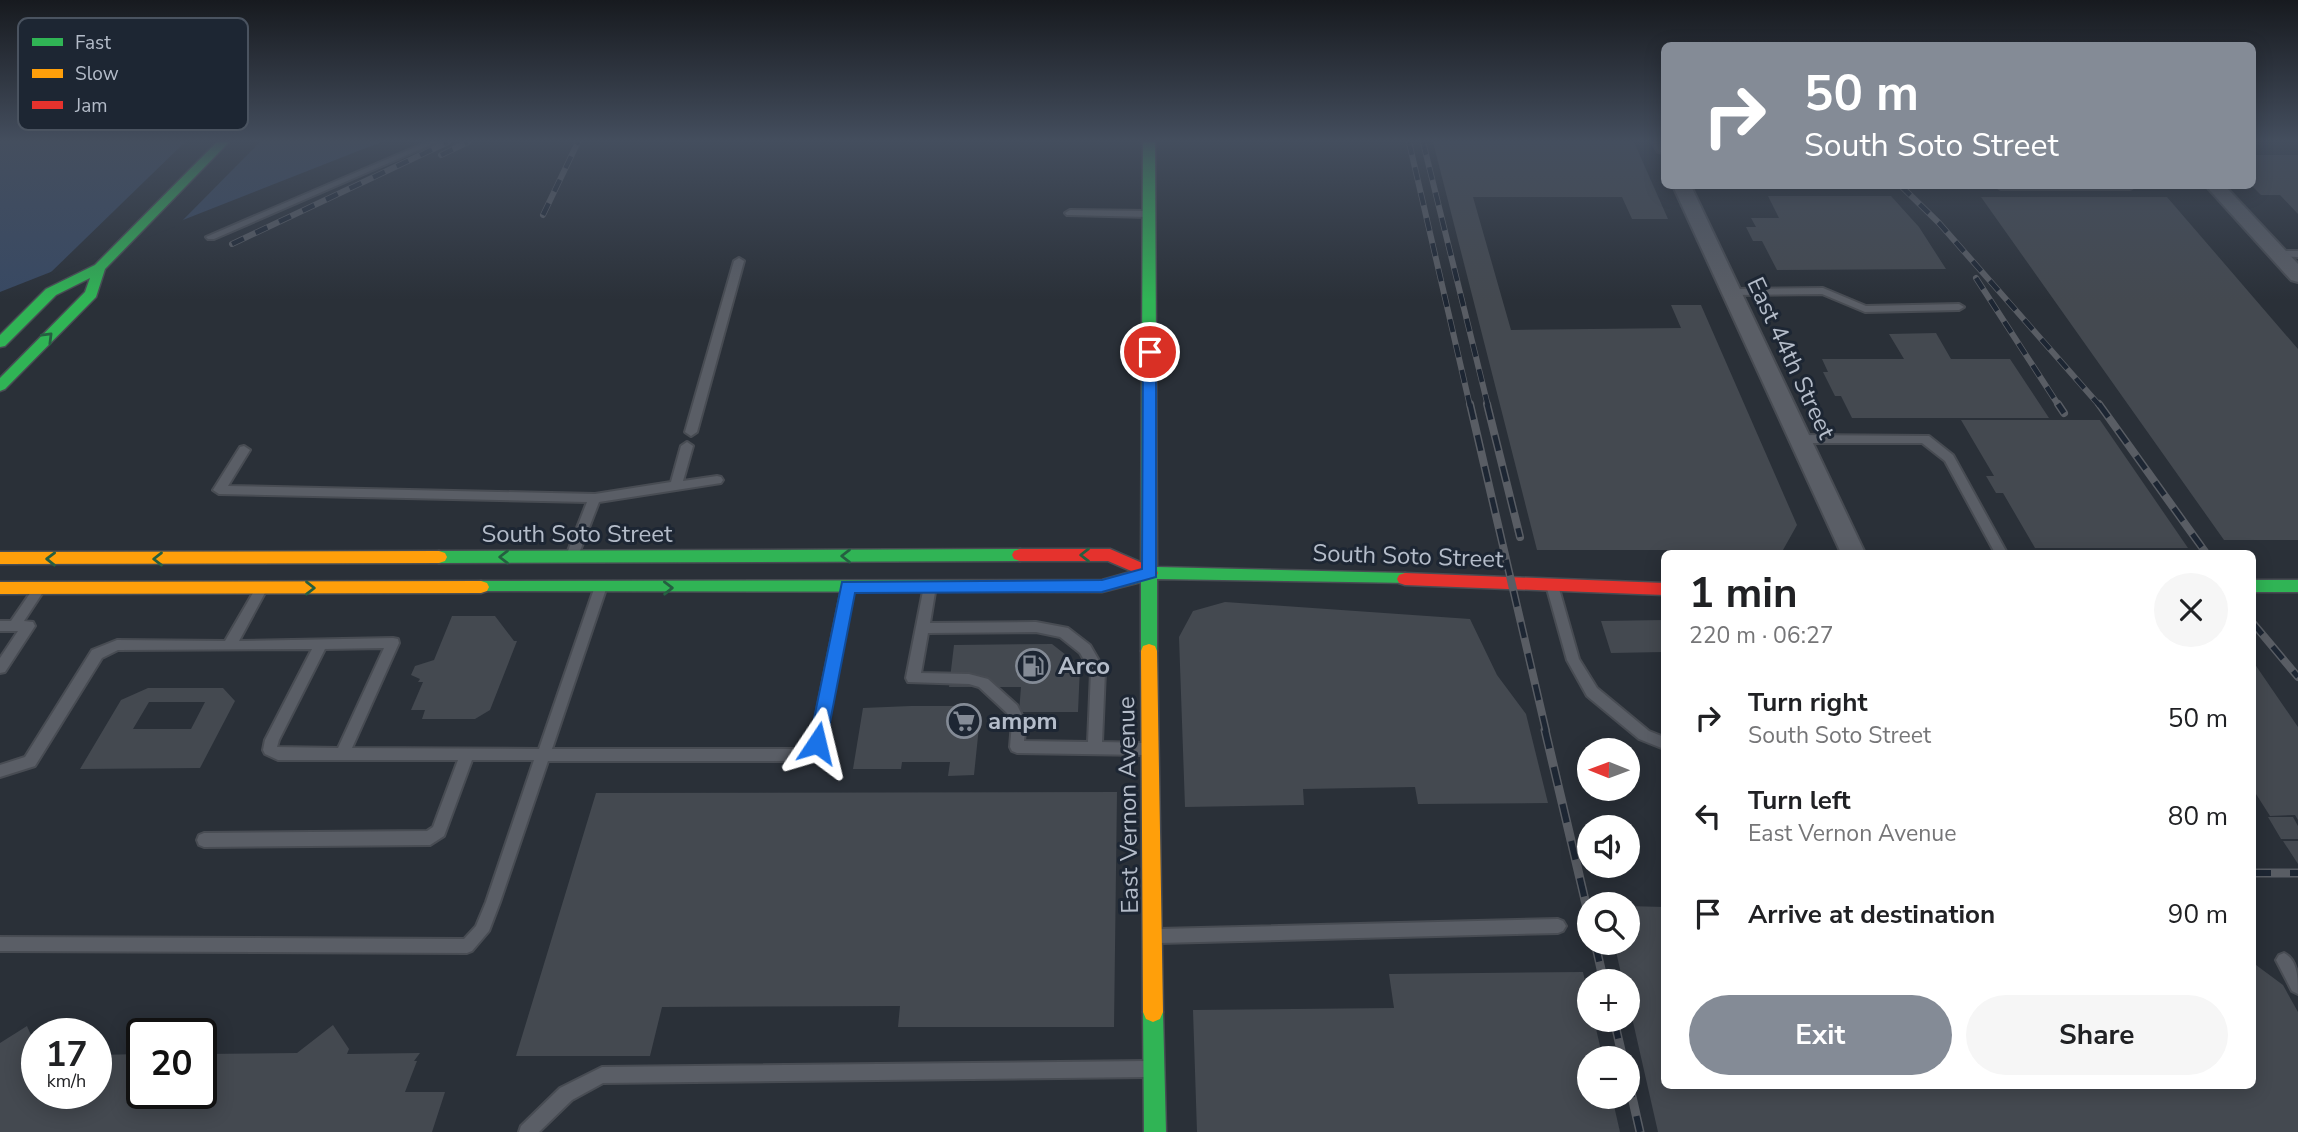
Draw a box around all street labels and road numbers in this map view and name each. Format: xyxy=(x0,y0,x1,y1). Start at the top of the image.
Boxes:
street label: East 44th Street xyxy=(1740,272,1843,445)
street label: South Soto Street xyxy=(481,518,673,550)
street label: South Soto Street xyxy=(1312,537,1505,575)
street label: East Vernon Avenue xyxy=(1110,696,1146,914)

